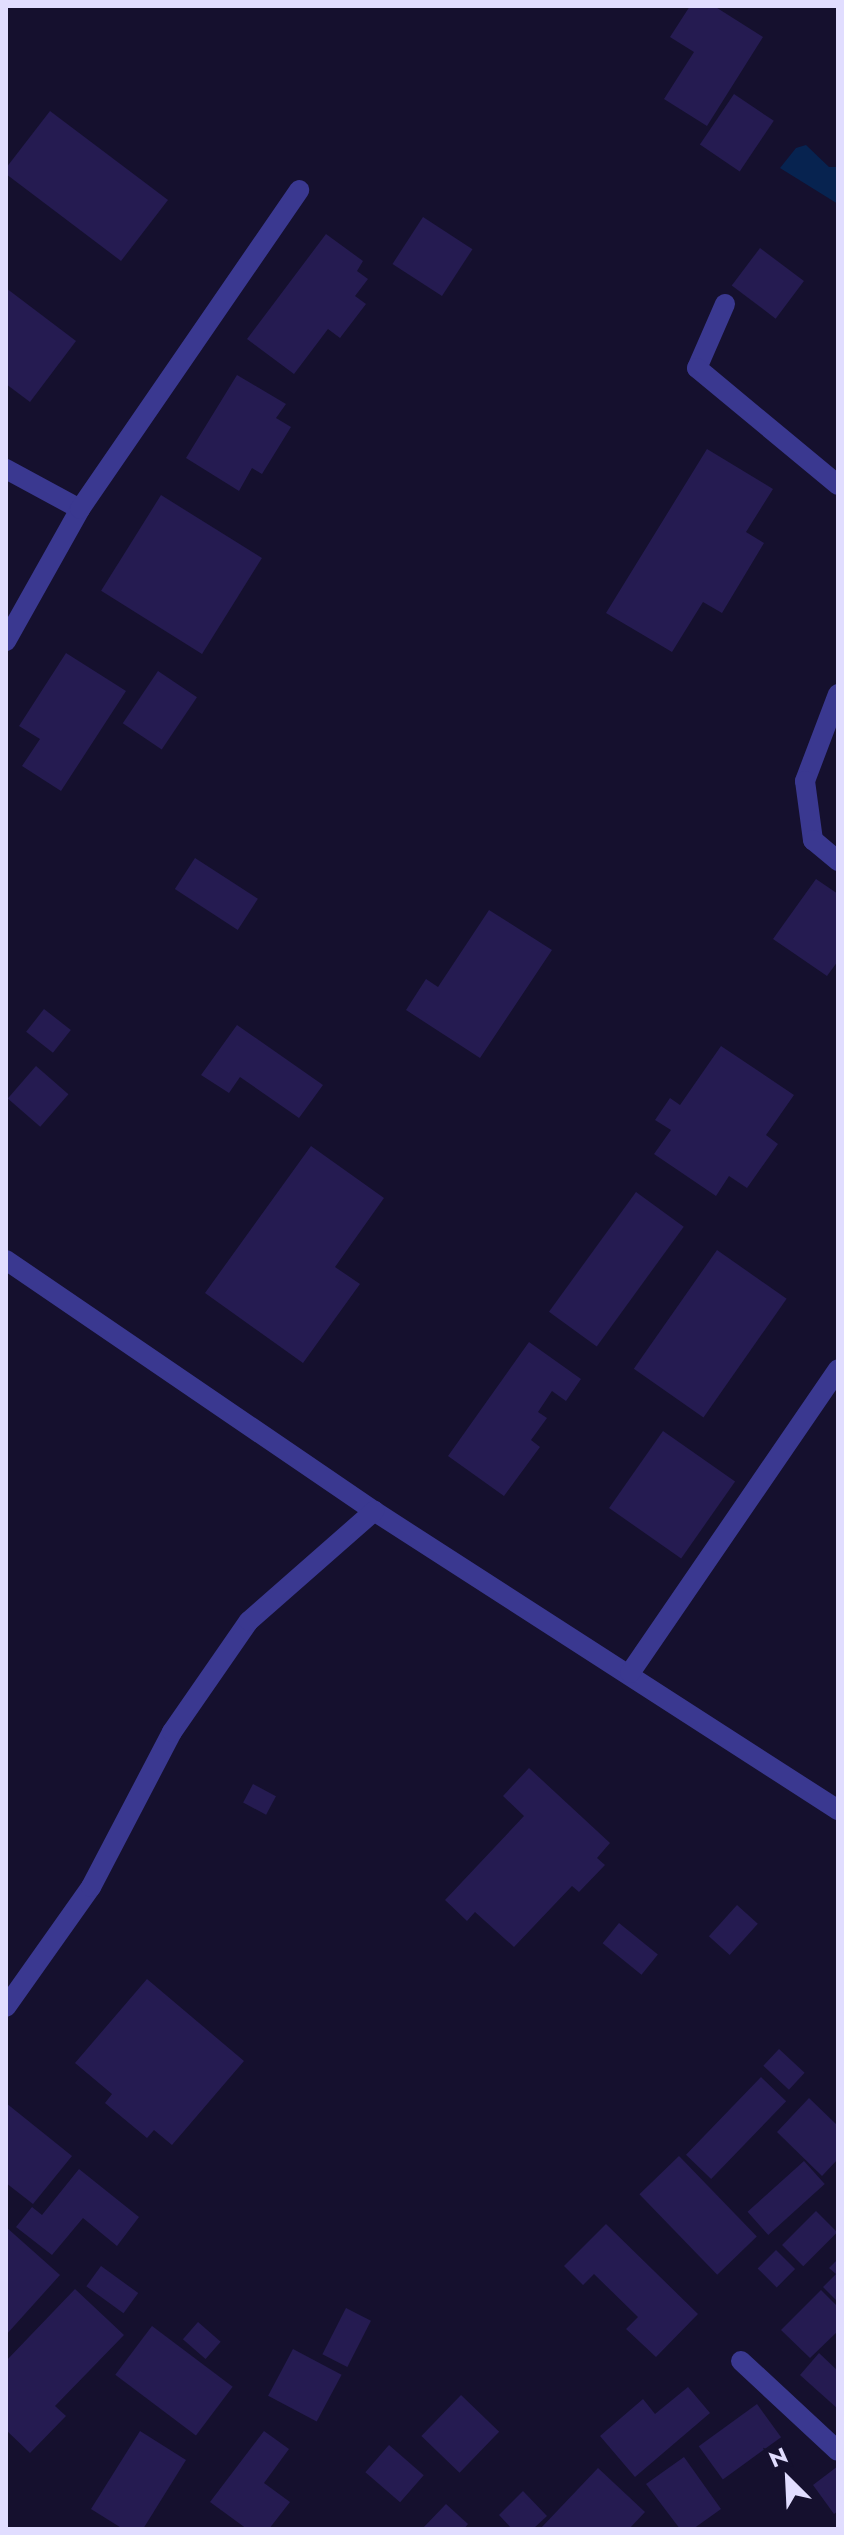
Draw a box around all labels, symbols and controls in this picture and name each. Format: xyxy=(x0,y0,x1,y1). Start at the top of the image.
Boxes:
north arrow xyxy=(748,2439,828,2519)
text: N xyxy=(764,2439,793,2475)

